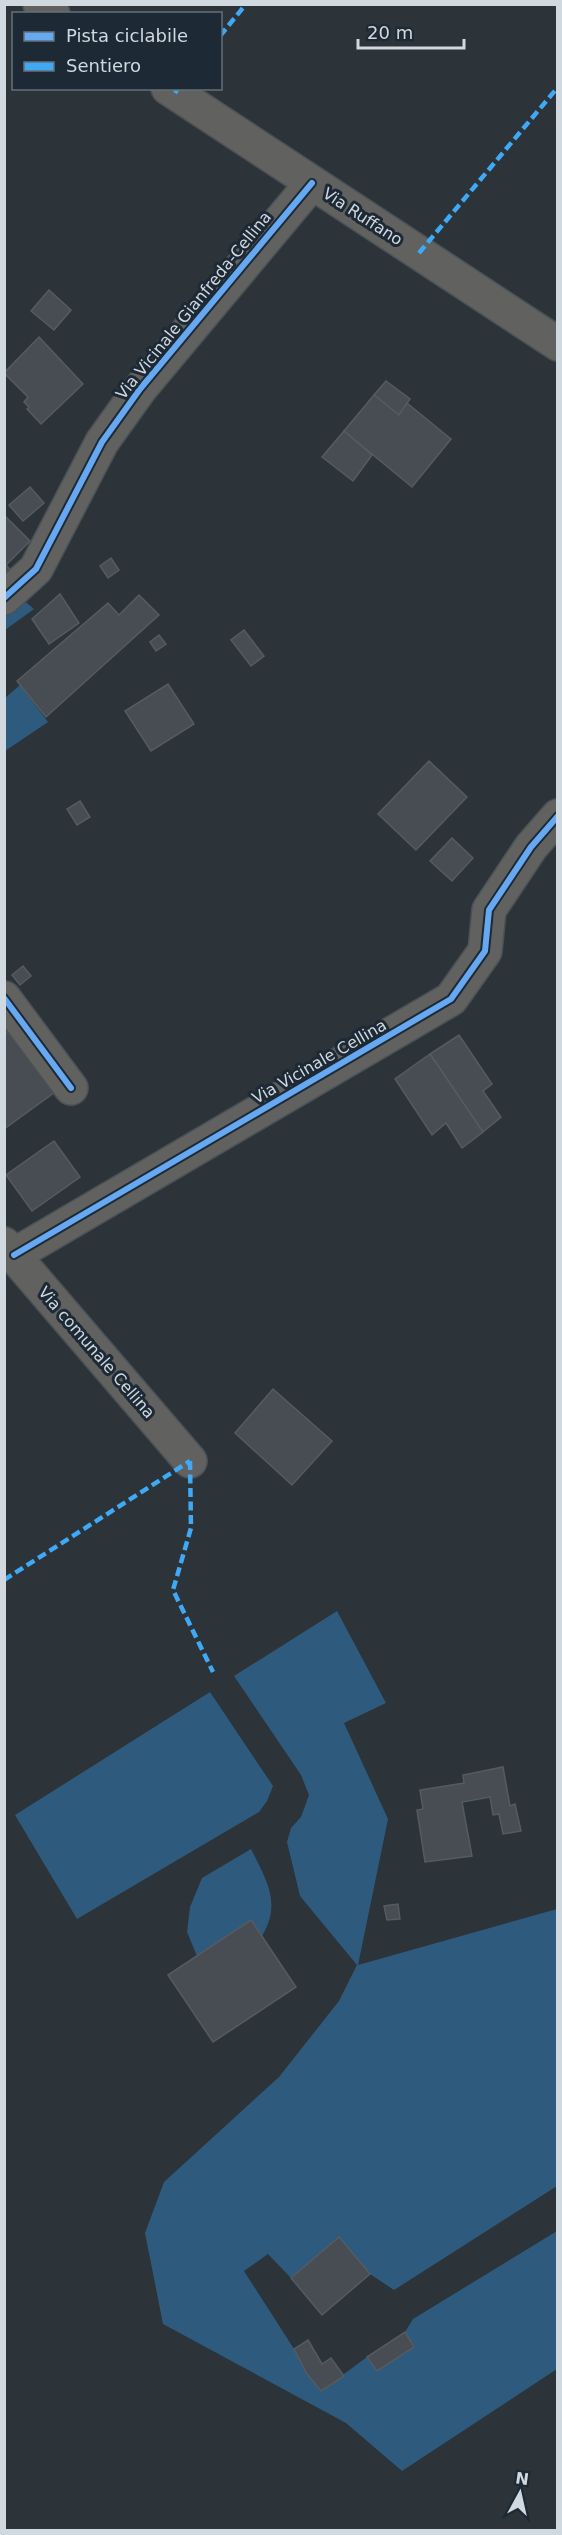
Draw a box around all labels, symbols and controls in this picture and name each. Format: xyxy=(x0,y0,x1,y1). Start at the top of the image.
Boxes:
legend xyxy=(12,12,222,90)
scale bar xyxy=(358,12,464,50)
text: 20 m xyxy=(367,22,413,43)
text: Pista ciclabile xyxy=(66,25,188,46)
text: Sentiero xyxy=(66,55,141,76)
street label: Via Ruffano xyxy=(319,184,406,249)
street label: Via Vicinale Gianfreda-Cellina xyxy=(112,208,275,403)
street label: Via Vicinale Cellina xyxy=(249,1015,390,1108)
street label: Via comunale Cellina xyxy=(34,1283,159,1422)
north arrow xyxy=(490,2463,550,2523)
text: N xyxy=(514,2468,530,2489)

